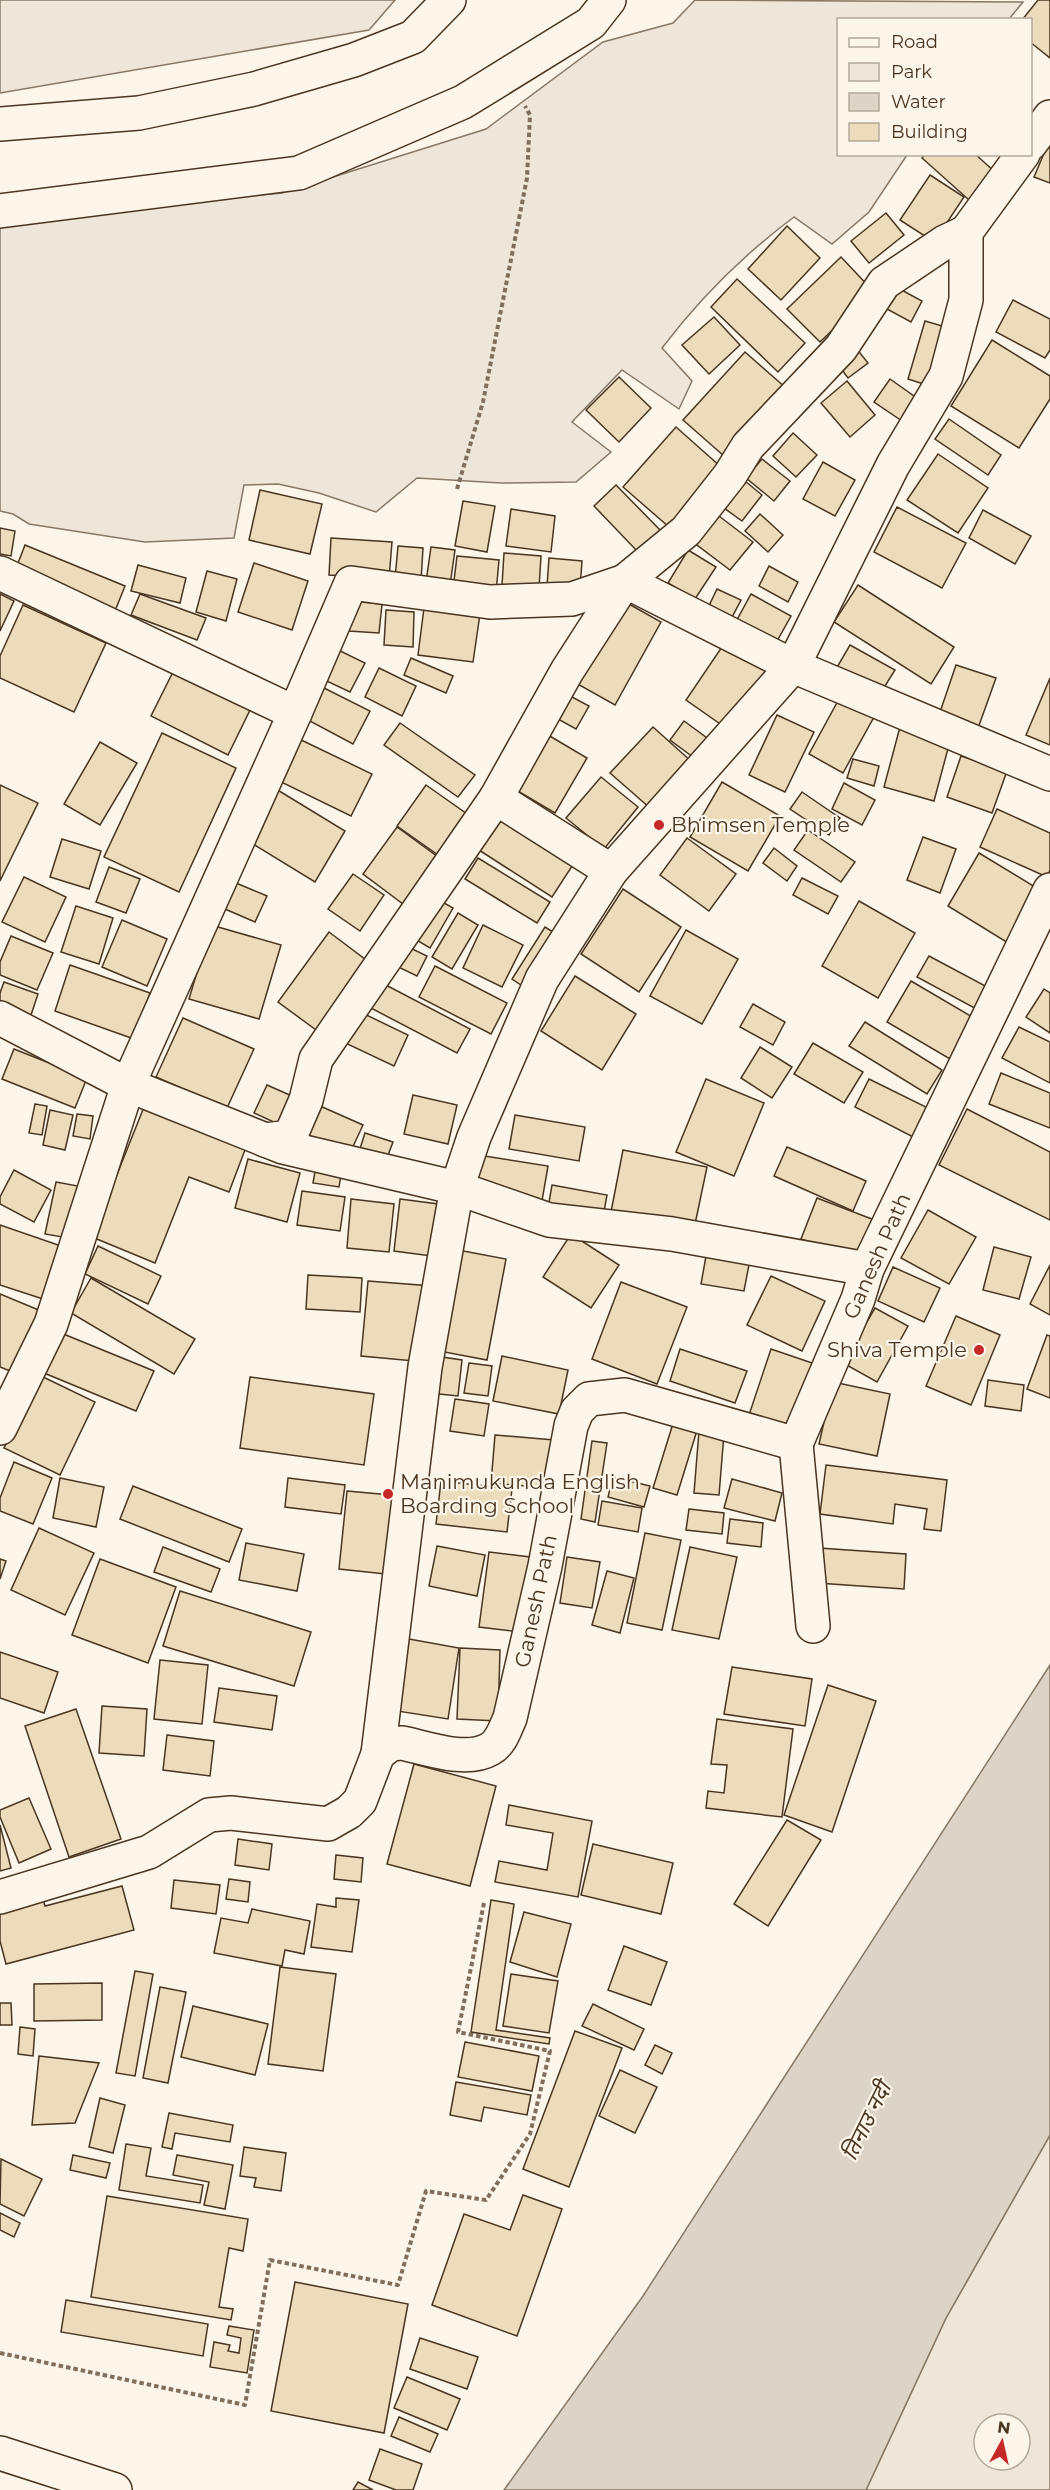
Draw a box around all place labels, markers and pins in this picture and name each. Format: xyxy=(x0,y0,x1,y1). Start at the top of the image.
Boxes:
place label: Bhimsen Temple xyxy=(671,812,850,837)
marker: Bhimsen Temple xyxy=(652,818,666,832)
place label: Shiva Temple xyxy=(827,1337,967,1362)
marker: Shiva Temple xyxy=(972,1343,986,1357)
place label: Manimukunda English Boarding School xyxy=(400,1469,640,1518)
marker: Manimukunda English Boarding School xyxy=(381,1487,395,1501)

